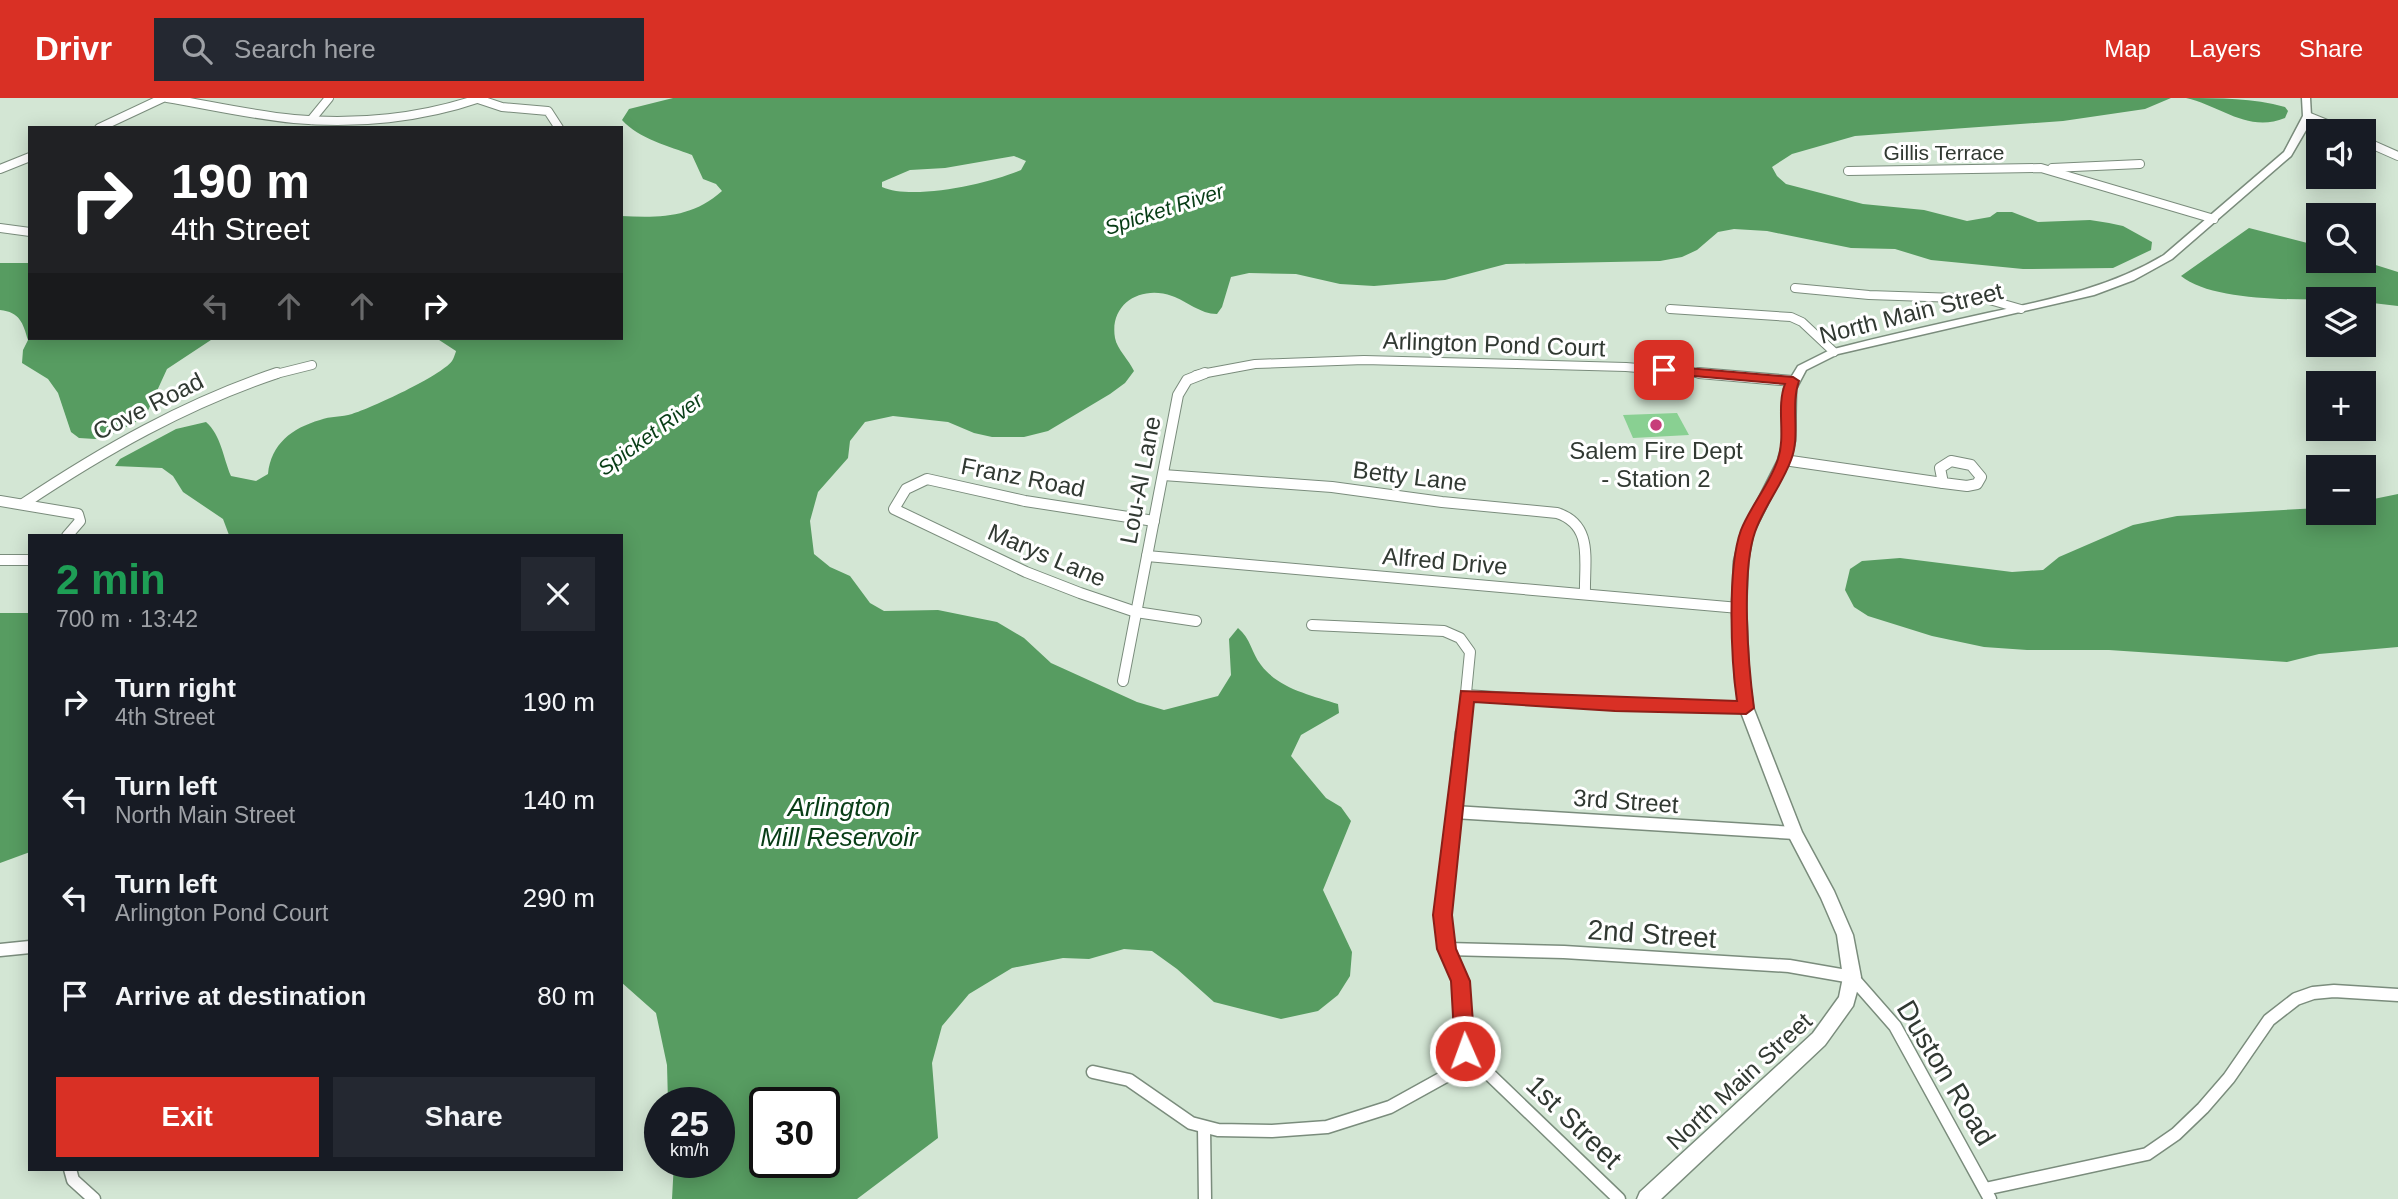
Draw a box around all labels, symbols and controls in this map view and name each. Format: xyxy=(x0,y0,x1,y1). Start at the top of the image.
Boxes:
search box xyxy=(154,18,644,81)
text: Drivr xyxy=(35,30,112,67)
icon: search xyxy=(178,30,216,68)
text: Search here xyxy=(234,34,376,64)
text: Map xyxy=(2104,35,2151,62)
text: Layers xyxy=(2189,35,2261,62)
text: Share xyxy=(2299,35,2363,62)
map controls xyxy=(2306,119,2376,525)
button: sound xyxy=(2306,119,2376,189)
street label: Gillis Terrace xyxy=(1884,141,2004,164)
icon: right xyxy=(56,154,147,245)
text: 190 m xyxy=(171,154,310,208)
water label: Spicket River xyxy=(1102,179,1227,239)
button: search xyxy=(2306,203,2376,273)
text: 4th Street xyxy=(171,211,310,247)
street label: North Main Street xyxy=(1816,277,2006,349)
icon: left xyxy=(197,287,235,325)
icon: ahead xyxy=(270,287,308,325)
icon: ahead xyxy=(343,287,381,325)
icon: right xyxy=(416,287,454,325)
button: layers xyxy=(2306,287,2376,357)
street label: Arlington Pond Court xyxy=(1382,327,1606,361)
pin xyxy=(1634,340,1694,400)
icon: arrive xyxy=(1645,351,1683,389)
street label: Cove Road xyxy=(88,367,208,445)
button: + xyxy=(2306,371,2376,441)
water label: Spicket River xyxy=(593,388,708,480)
street label: Lou-Al Lane xyxy=(1114,414,1166,546)
marker: Salem Fire Dept - Station 2 xyxy=(1648,417,1664,433)
place label: Salem Fire Dept - Station 2 xyxy=(1569,437,1743,492)
street label: Franz Road xyxy=(959,452,1087,502)
button: − xyxy=(2306,455,2376,525)
street label: Betty Lane xyxy=(1351,456,1469,496)
street label: Marys Lane xyxy=(984,518,1110,592)
street label: Alfred Drive xyxy=(1381,542,1509,580)
text: 2 min xyxy=(56,556,166,603)
button: close xyxy=(521,557,595,631)
text: 700 m · 13:42 xyxy=(56,606,198,632)
text: Turn right xyxy=(115,673,236,703)
icon: right xyxy=(56,683,94,721)
text: 190 m xyxy=(523,687,595,717)
text: 4th Street xyxy=(115,704,215,730)
text: Turn left xyxy=(115,771,217,801)
icon: left xyxy=(56,781,94,819)
street label: 3rd Street xyxy=(1572,784,1680,818)
text: 140 m xyxy=(523,785,595,815)
water label: Arlington Mill Reservoir xyxy=(760,792,919,852)
text: North Main Street xyxy=(115,802,295,828)
text: Turn left xyxy=(115,869,217,899)
icon: left xyxy=(56,879,94,917)
text: 290 m xyxy=(523,883,595,913)
text: Arlington Pond Court xyxy=(115,900,329,926)
street label: 2nd Street xyxy=(1586,914,1718,954)
icon: arrive xyxy=(56,977,94,1015)
text: Arrive at destination xyxy=(115,981,366,1011)
text: 80 m xyxy=(537,981,595,1011)
street label: Duston Road xyxy=(1891,995,2001,1151)
street label: North Main Street xyxy=(1661,1007,1817,1155)
position arrow xyxy=(1428,1014,1502,1088)
street label: 1st Street xyxy=(1520,1069,1628,1175)
button: Exit xyxy=(56,1077,319,1157)
button: Share xyxy=(333,1077,595,1157)
speed limit sign: 30 xyxy=(749,1087,840,1178)
text: 25 xyxy=(670,1104,709,1143)
text: km/h xyxy=(670,1140,709,1160)

